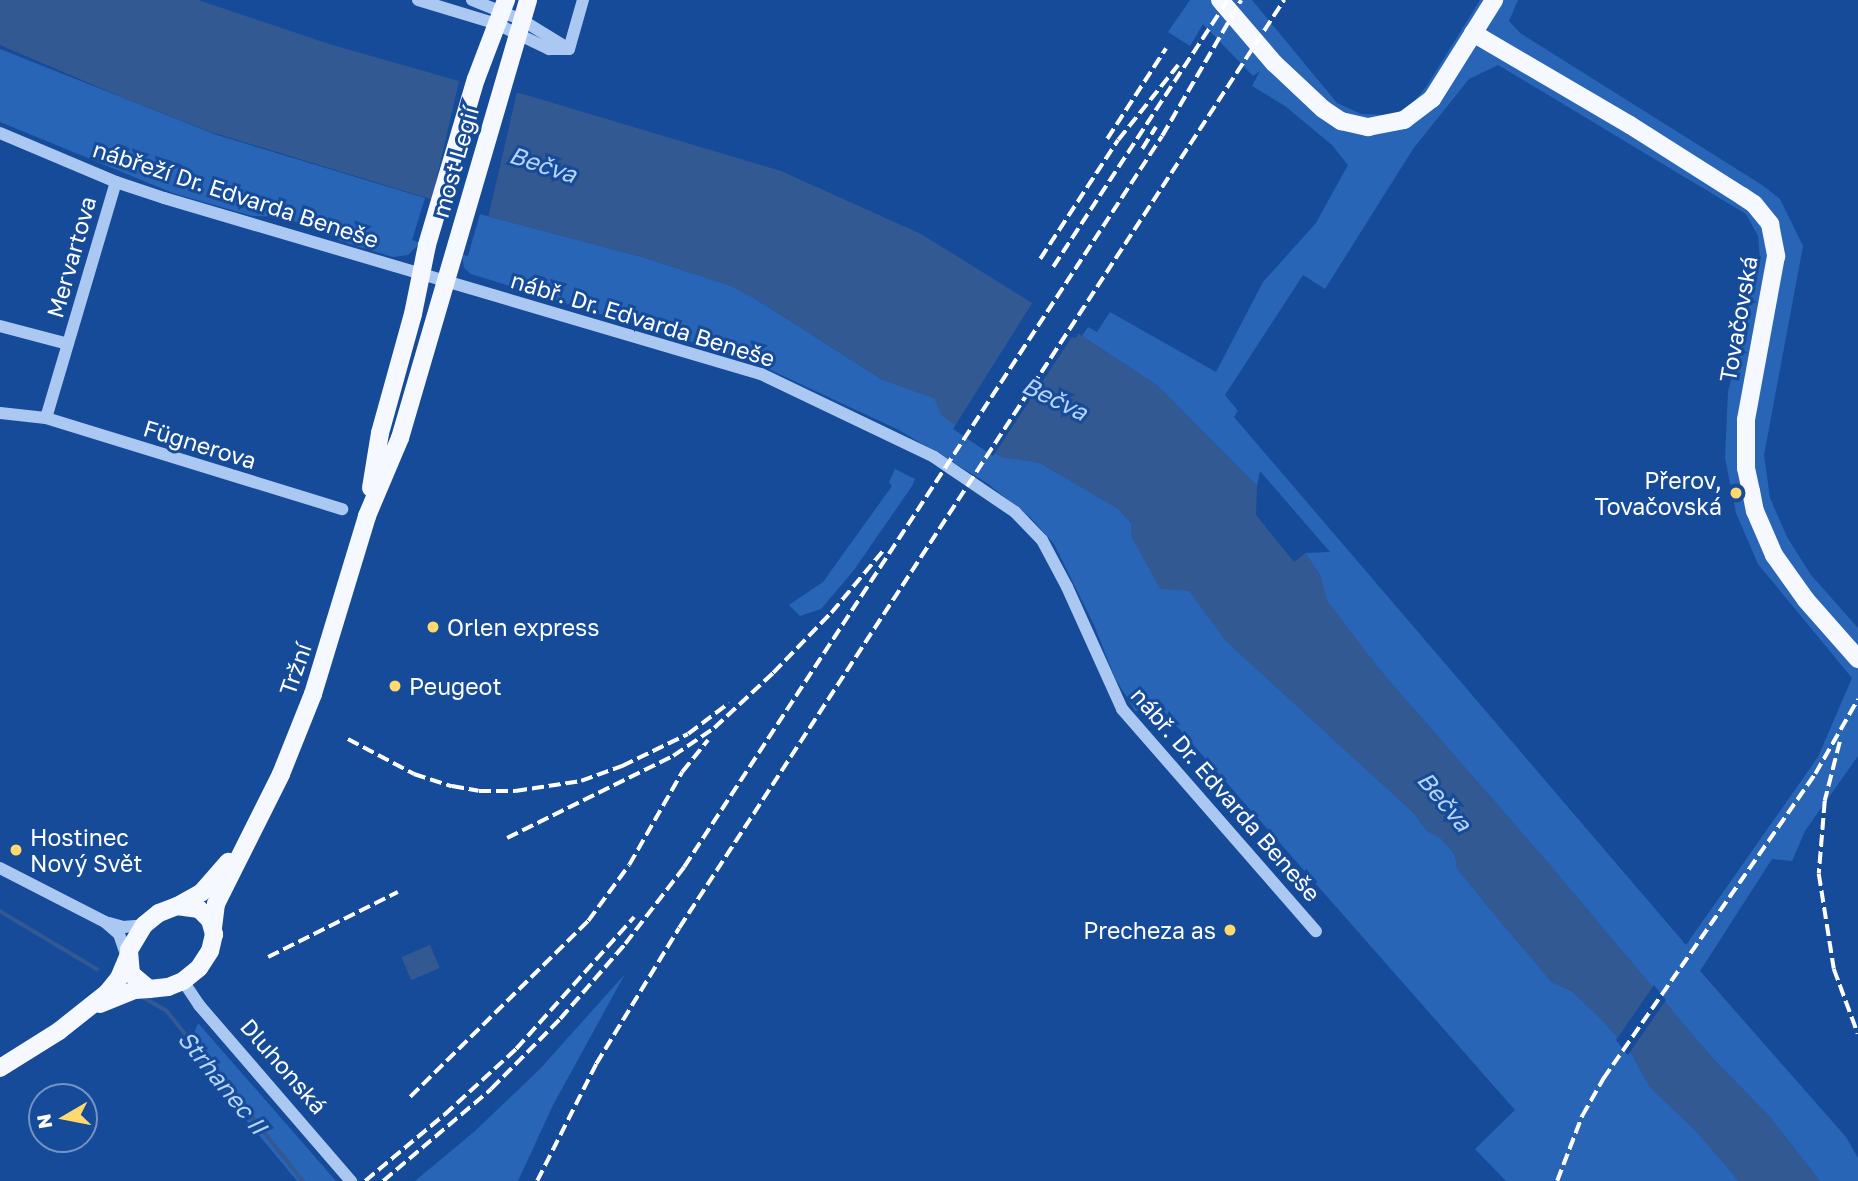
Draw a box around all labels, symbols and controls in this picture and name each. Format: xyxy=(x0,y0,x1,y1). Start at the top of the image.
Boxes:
street label: most Legií xyxy=(426,103,484,221)
street label: nábřeží Dr. Edvarda Beneše xyxy=(90,135,382,253)
water label: Bečva xyxy=(506,140,580,188)
street label: Mervartova xyxy=(40,193,102,321)
street label: Tovačovská xyxy=(1713,254,1763,384)
street label: nábř. Dr. Edvarda Beneše xyxy=(508,266,778,372)
water label: Bečva xyxy=(1018,370,1092,426)
street label: Fügnerova xyxy=(140,414,260,474)
place label: Přerov, Tovačovská xyxy=(1595,466,1722,520)
marker: Přerov, Tovačovská xyxy=(1728,485,1744,501)
place label: Orlen express xyxy=(447,613,599,641)
marker: Orlen express xyxy=(425,619,441,635)
street label: Tržní xyxy=(273,639,317,699)
place label: Peugeot xyxy=(409,672,502,700)
marker: Peugeot xyxy=(387,678,403,694)
street label: nábř. Dr. Edvarda Beneše xyxy=(1126,681,1326,907)
water label: Bečva xyxy=(1412,765,1478,837)
place label: Hostinec Nový Svět xyxy=(30,823,142,877)
marker: Hostinec Nový Svět xyxy=(8,842,24,858)
place label: Precheza as xyxy=(1083,916,1216,944)
marker: Precheza as xyxy=(1222,922,1238,938)
street label: Dluhonská xyxy=(235,1013,333,1119)
water label: Strhanec II xyxy=(172,1024,274,1140)
north arrow xyxy=(28,1083,98,1153)
text: N xyxy=(31,1112,56,1131)

